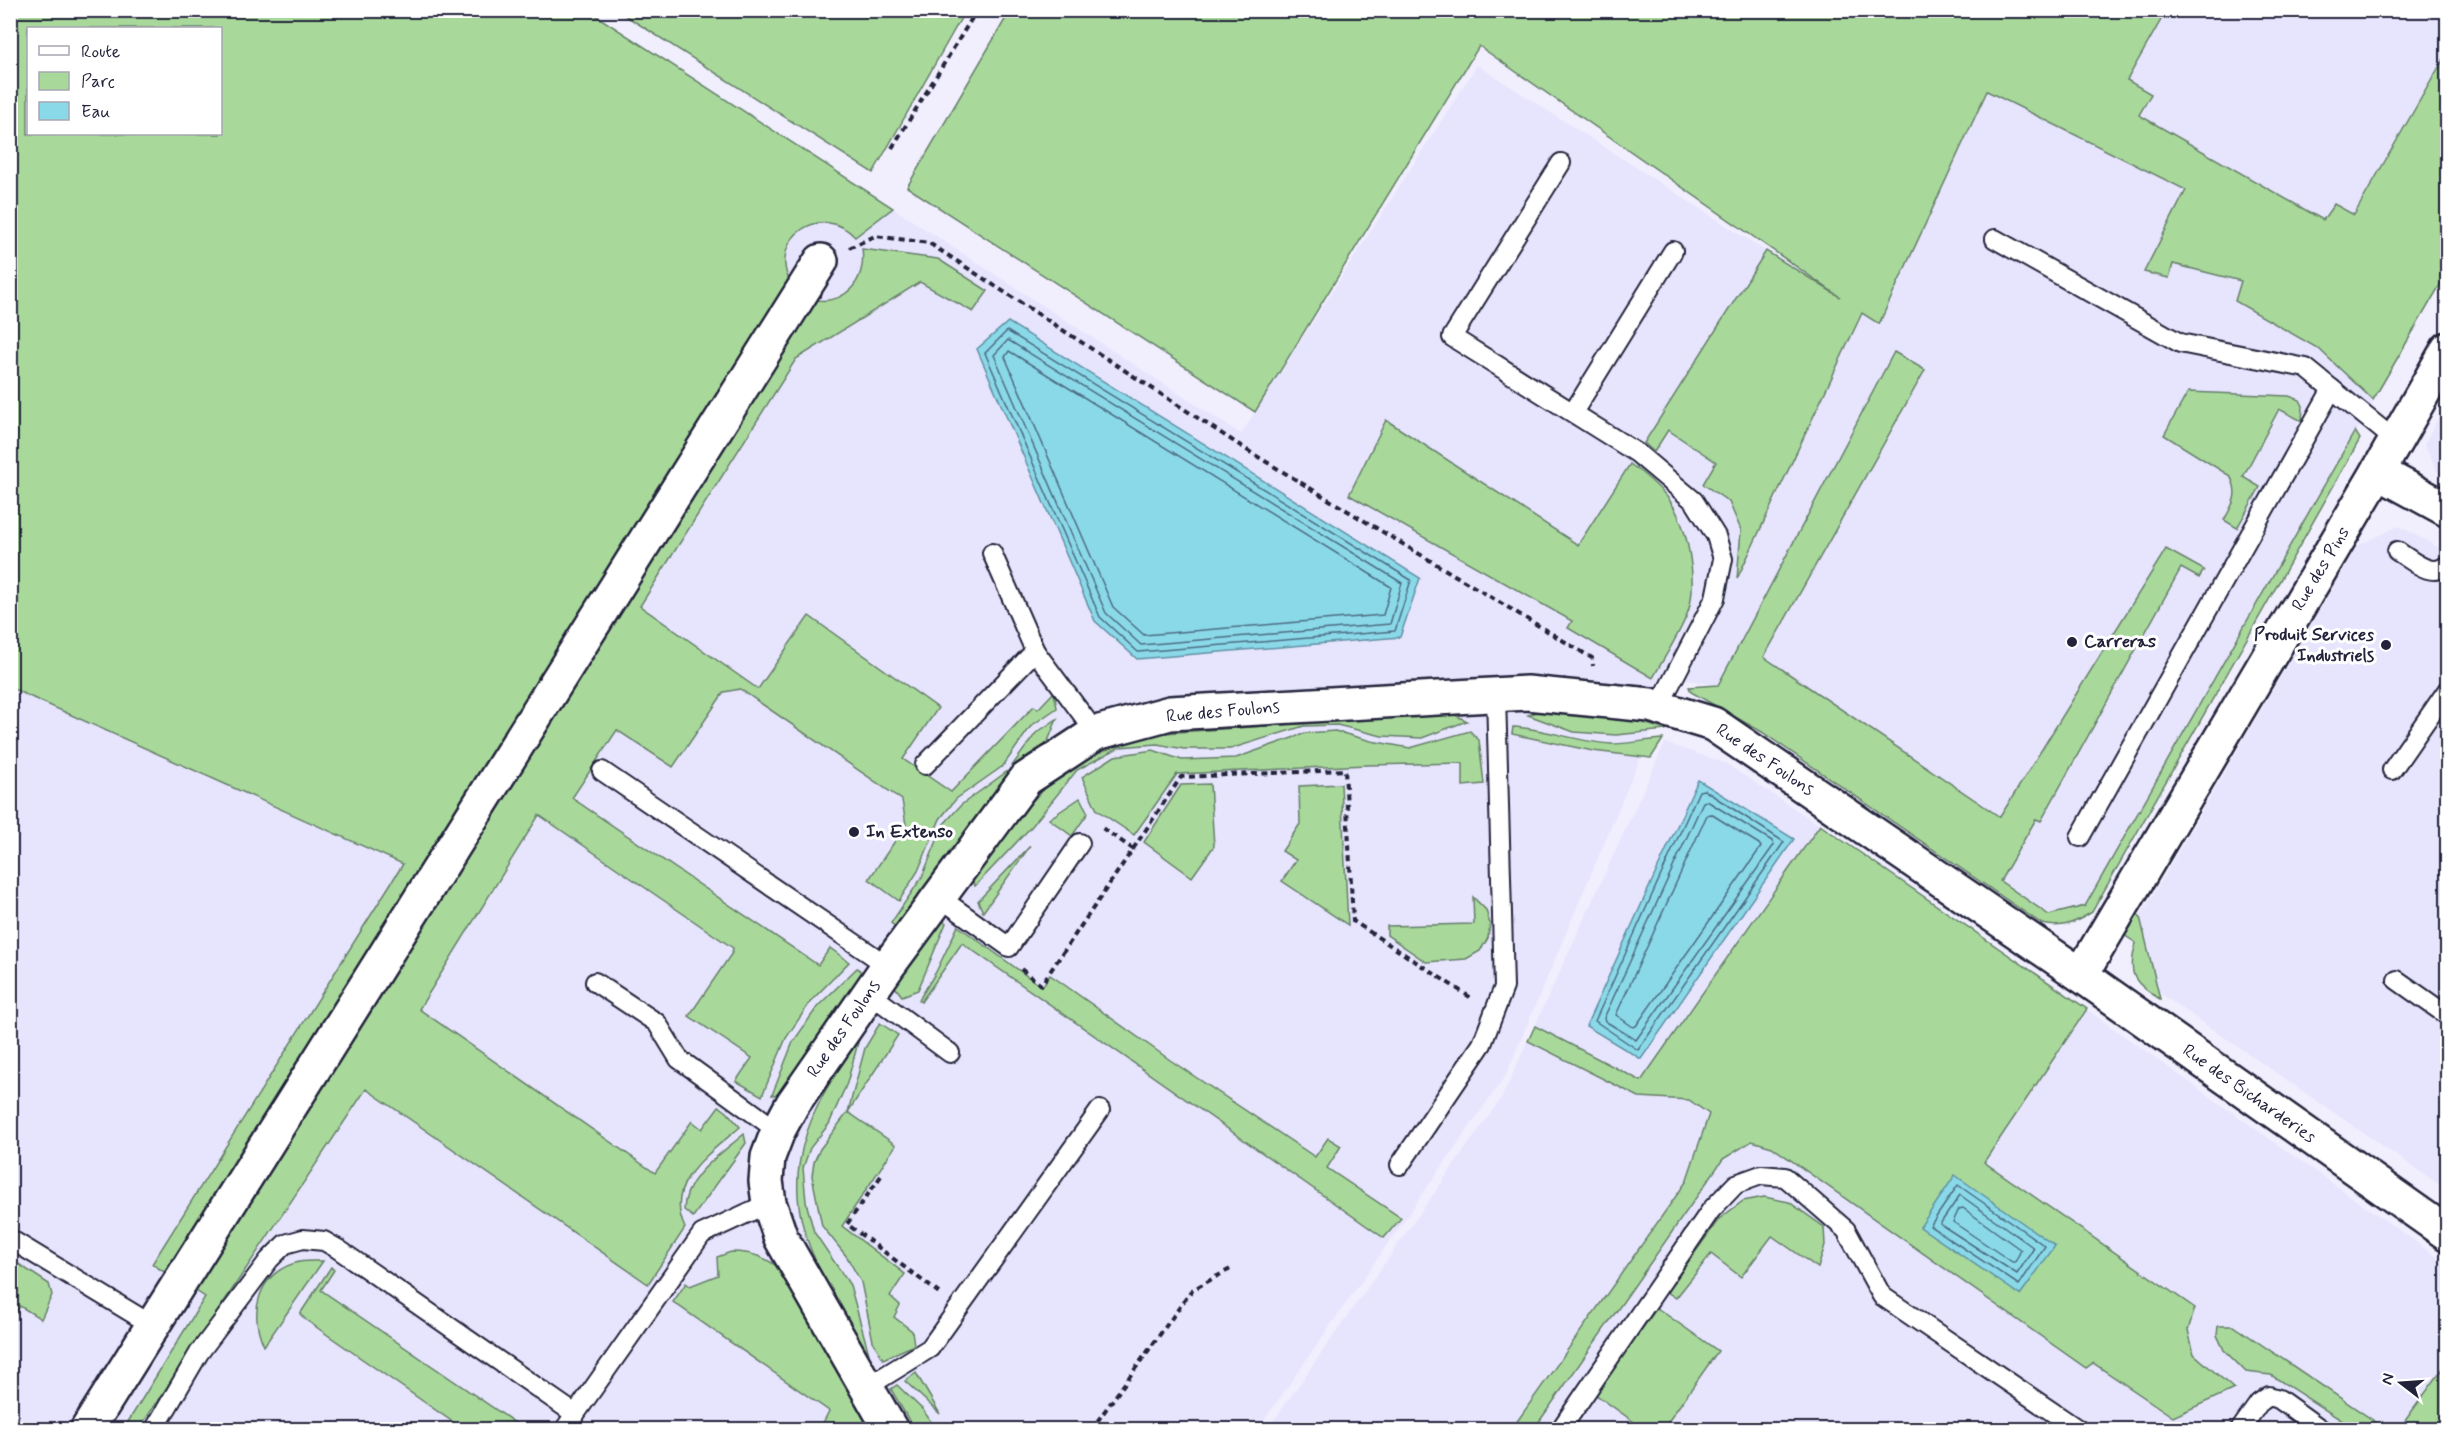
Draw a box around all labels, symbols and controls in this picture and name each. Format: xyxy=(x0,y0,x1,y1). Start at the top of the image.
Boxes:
legend xyxy=(27,27,222,135)
text: Route xyxy=(81,40,120,64)
text: Parc xyxy=(81,70,115,94)
text: Eau xyxy=(81,100,110,124)
street label: Rue des Pins xyxy=(2286,522,2356,616)
place label: Produit Services Industriels xyxy=(2254,623,2374,668)
place label: Carreras xyxy=(2084,630,2156,654)
marker: Carreras xyxy=(2065,635,2079,649)
marker: Produit Services Industriels xyxy=(2379,638,2393,652)
street label: Rue des Foulons xyxy=(1165,695,1281,729)
street label: Rue des Foulons xyxy=(1711,718,1819,802)
place label: In Extenso xyxy=(866,820,953,844)
marker: In Extenso xyxy=(847,825,861,839)
street label: Rue des Foulons xyxy=(802,976,886,1082)
street label: Rue des Bicharderies xyxy=(2177,1039,2321,1149)
north arrow xyxy=(2371,1353,2431,1413)
text: N xyxy=(2376,1371,2400,1387)

